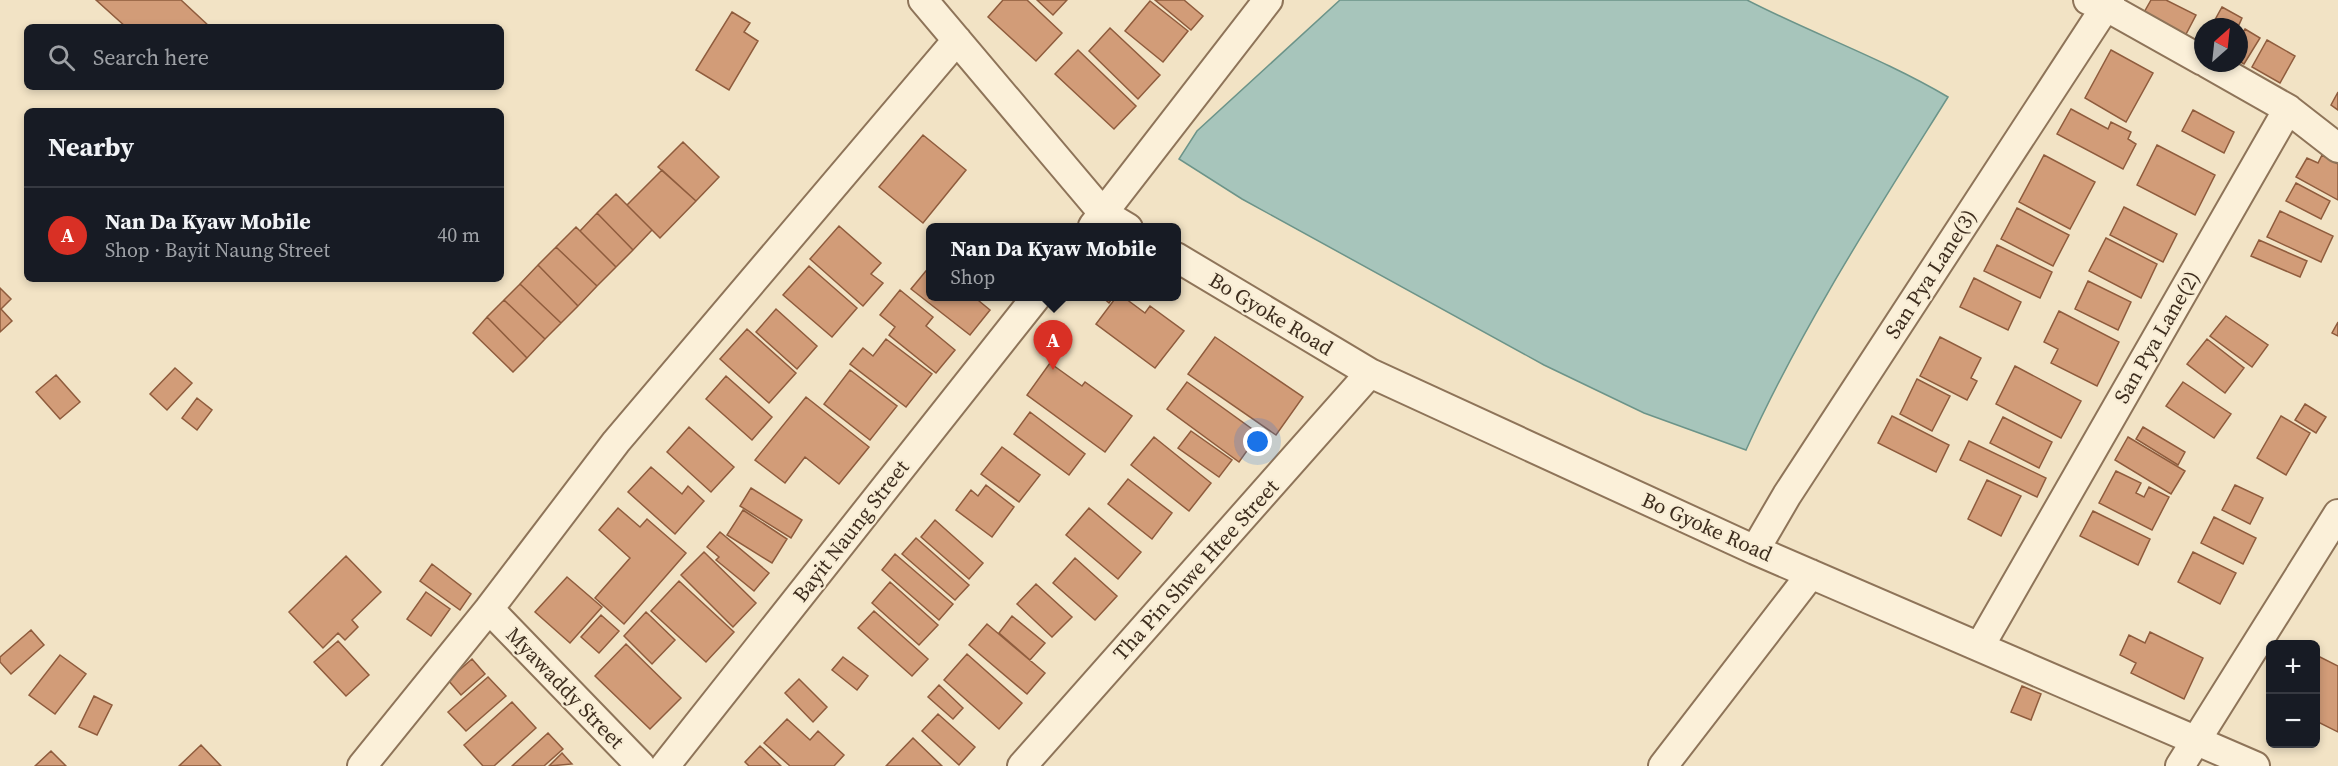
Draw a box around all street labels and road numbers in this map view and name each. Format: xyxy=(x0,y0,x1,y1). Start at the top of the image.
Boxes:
street label: San Pya Lane(3) xyxy=(1878,203,1983,344)
street label: Bo Gyoke Road xyxy=(1204,265,1339,362)
street label: San Pya Lane(2) xyxy=(2107,265,2206,409)
street label: Bayit Naung Street xyxy=(786,453,915,608)
street label: Tha Pin Shwe Htee Street xyxy=(1106,473,1285,667)
street label: Bo Gyoke Road xyxy=(1637,485,1777,568)
street label: Myawaddy Street xyxy=(500,620,631,755)

